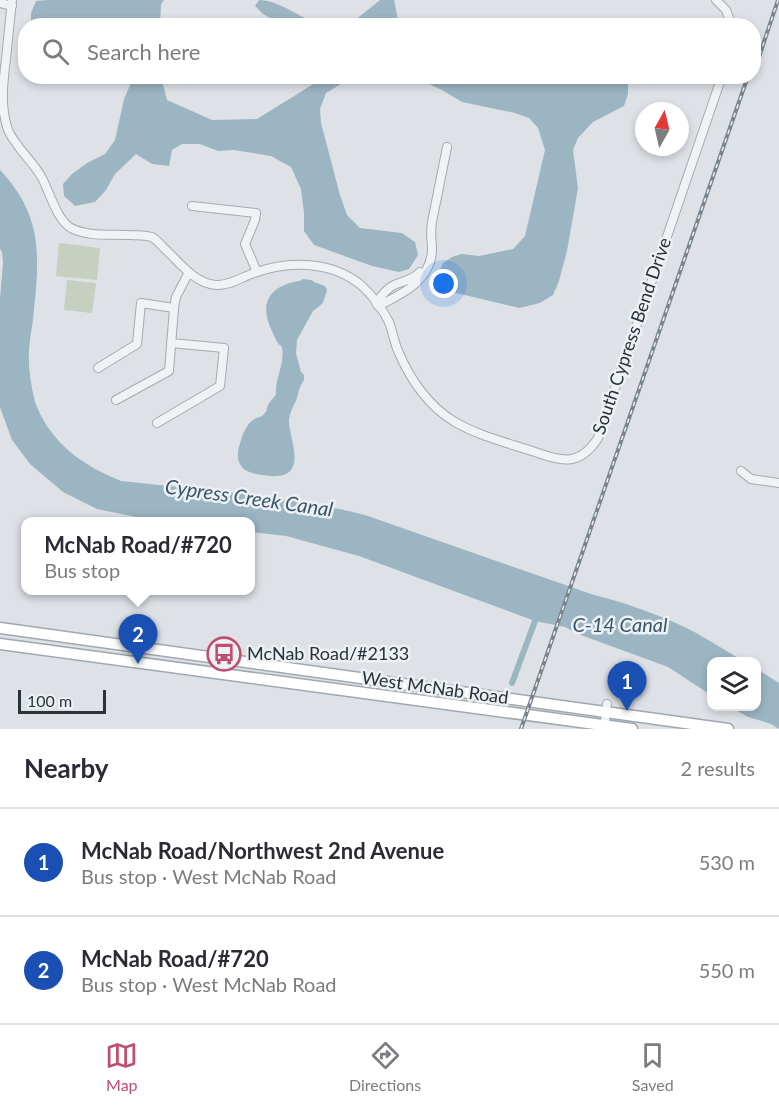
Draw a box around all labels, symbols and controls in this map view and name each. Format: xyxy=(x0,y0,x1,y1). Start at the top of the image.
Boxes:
search box xyxy=(18,18,761,84)
icon: search xyxy=(39,35,72,68)
text: Search here xyxy=(87,38,200,65)
north arrow xyxy=(635,102,689,156)
street label: South Cypress Bend Drive xyxy=(587,234,675,437)
your location xyxy=(429,269,458,298)
water label: Cypress Creek Canal xyxy=(164,473,335,521)
popup xyxy=(21,517,255,595)
text: McNab Road/#720 xyxy=(44,531,232,558)
text: Bus stop xyxy=(44,558,120,582)
water label: C-14 Canal xyxy=(573,612,668,636)
pin: 2 xyxy=(118,614,158,664)
bus stop icon: McNab Road/#2133 xyxy=(206,636,242,672)
place label: McNab Road/#2133 xyxy=(247,642,409,664)
map controls xyxy=(707,657,761,711)
button: layers xyxy=(707,657,761,711)
pin: 1 xyxy=(608,662,646,711)
street label: West McNab Road xyxy=(360,666,510,708)
scale bar xyxy=(18,687,106,714)
text: 100 m xyxy=(27,691,72,710)
text: Nearby xyxy=(24,752,109,784)
text: 2 results xyxy=(680,756,755,780)
text: McNab Road/Northwest 2nd Avenue xyxy=(81,837,444,864)
text: 1 xyxy=(38,850,49,874)
text: 530 m xyxy=(699,850,755,874)
text: Bus stop · West McNab Road xyxy=(81,864,337,888)
text: McNab Road/#720 xyxy=(81,945,269,972)
text: 2 xyxy=(38,958,49,982)
text: 550 m xyxy=(699,958,755,982)
text: Bus stop · West McNab Road xyxy=(81,972,337,996)
tab: Map xyxy=(105,1039,138,1094)
tab: Directions xyxy=(349,1039,421,1094)
tab: Saved xyxy=(632,1039,674,1094)

